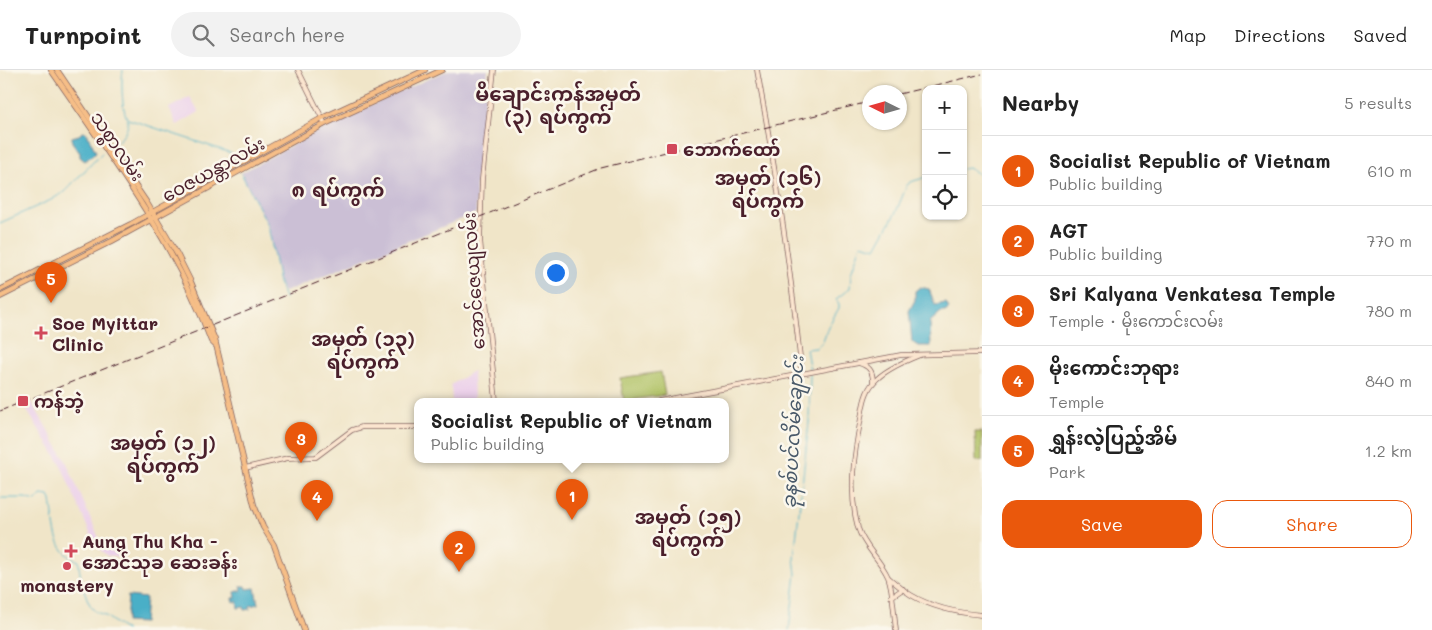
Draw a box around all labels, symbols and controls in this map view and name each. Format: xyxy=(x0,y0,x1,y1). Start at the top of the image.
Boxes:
search box xyxy=(171,12,521,57)
text: Turnpoint xyxy=(25,19,141,50)
icon: search xyxy=(189,21,217,49)
text: Search here xyxy=(229,22,345,47)
text: Map xyxy=(1169,23,1206,47)
text: Directions xyxy=(1234,23,1326,47)
text: Saved xyxy=(1354,23,1407,47)
district label: မိချောင်းကန်အမှတ် (၃) ရပ်ကွက် xyxy=(475,80,641,133)
north arrow xyxy=(862,85,907,130)
map controls xyxy=(922,85,967,220)
button: + xyxy=(922,85,967,130)
text: Nearby xyxy=(1002,89,1079,116)
text: 5 results xyxy=(1344,92,1412,113)
street label: သစ္စာလမ်း xyxy=(82,106,150,188)
button: − xyxy=(922,130,967,175)
street label: ဝေဇယန္တာလမ်း xyxy=(157,131,271,211)
place label: ဘောက်ထော် xyxy=(683,137,780,161)
marker: ဘောက်ထော် xyxy=(665,142,679,156)
text: Socialist Republic of Vietnam xyxy=(1049,148,1330,173)
text: 1 xyxy=(1014,160,1022,181)
text: 610 m xyxy=(1367,160,1412,181)
district label: အမှတ် (၁၆) ရပ်ကွက် xyxy=(715,164,821,217)
text: Public building xyxy=(1049,173,1162,194)
button: locate xyxy=(922,175,967,220)
district label: ၈ ရပ်ကွက် xyxy=(292,176,384,206)
street label: အောင်ဇေယျလမ်း xyxy=(456,211,494,350)
text: AGT xyxy=(1049,218,1088,243)
text: 2 xyxy=(1014,230,1022,251)
text: 770 m xyxy=(1366,230,1412,251)
text: Public building xyxy=(1049,243,1162,264)
your location xyxy=(543,260,569,286)
pin: 5 xyxy=(35,262,67,303)
text: Sri Kalyana Venkatesa Temple xyxy=(1049,281,1335,306)
text: 3 xyxy=(1013,300,1023,321)
text: 780 m xyxy=(1366,300,1412,321)
text: Temple · မိုးကောင်းလမ်း xyxy=(1049,310,1223,331)
place label: Soe Myittar Clinic xyxy=(52,311,158,356)
district label: အမှတ် (၁၃) ရပ်ကွက် xyxy=(311,325,415,378)
marker: Soe Myittar Clinic xyxy=(34,326,48,340)
water label: ခုနစ်ပင်လိမ်ချောင်း xyxy=(776,354,813,509)
text: မိုးကောင်းဘုရား xyxy=(1049,355,1180,380)
text: 4 xyxy=(1013,370,1023,391)
text: 840 m xyxy=(1365,370,1412,391)
place label: ကန်ဘဲ့ xyxy=(34,389,84,416)
text: Temple xyxy=(1049,391,1104,412)
marker: ကန်ဘဲ့ xyxy=(16,394,30,408)
popup xyxy=(414,398,729,463)
text: Socialist Republic of Vietnam xyxy=(431,408,712,433)
pin: 3 xyxy=(285,422,317,463)
text: ရွှန်းလဲ့ပြည့်အိမ် xyxy=(1049,425,1177,450)
district label: အမှတ် (၁၂) ရပ်ကွက် xyxy=(110,429,216,482)
text: Public building xyxy=(431,433,544,454)
text: 5 xyxy=(1013,440,1023,461)
text: 1.2 km xyxy=(1365,440,1412,461)
text: Park xyxy=(1049,461,1085,482)
pin: 1 xyxy=(556,479,588,520)
pin: 4 xyxy=(301,480,333,521)
button: Save xyxy=(1002,500,1202,548)
button: Share xyxy=(1212,500,1412,548)
district label: အမှတ် (၁၅) ရပ်ကွက် xyxy=(635,503,741,556)
place label: Aung Thu Kha - အောင်သုခ ဆေးခန်း xyxy=(82,529,238,577)
pin: 2 xyxy=(443,531,475,572)
marker: Aung Thu Kha - အောင်သုခ ဆေးခန်း xyxy=(64,544,78,558)
marker: monastery xyxy=(61,560,73,572)
place label: monastery xyxy=(20,573,114,597)

